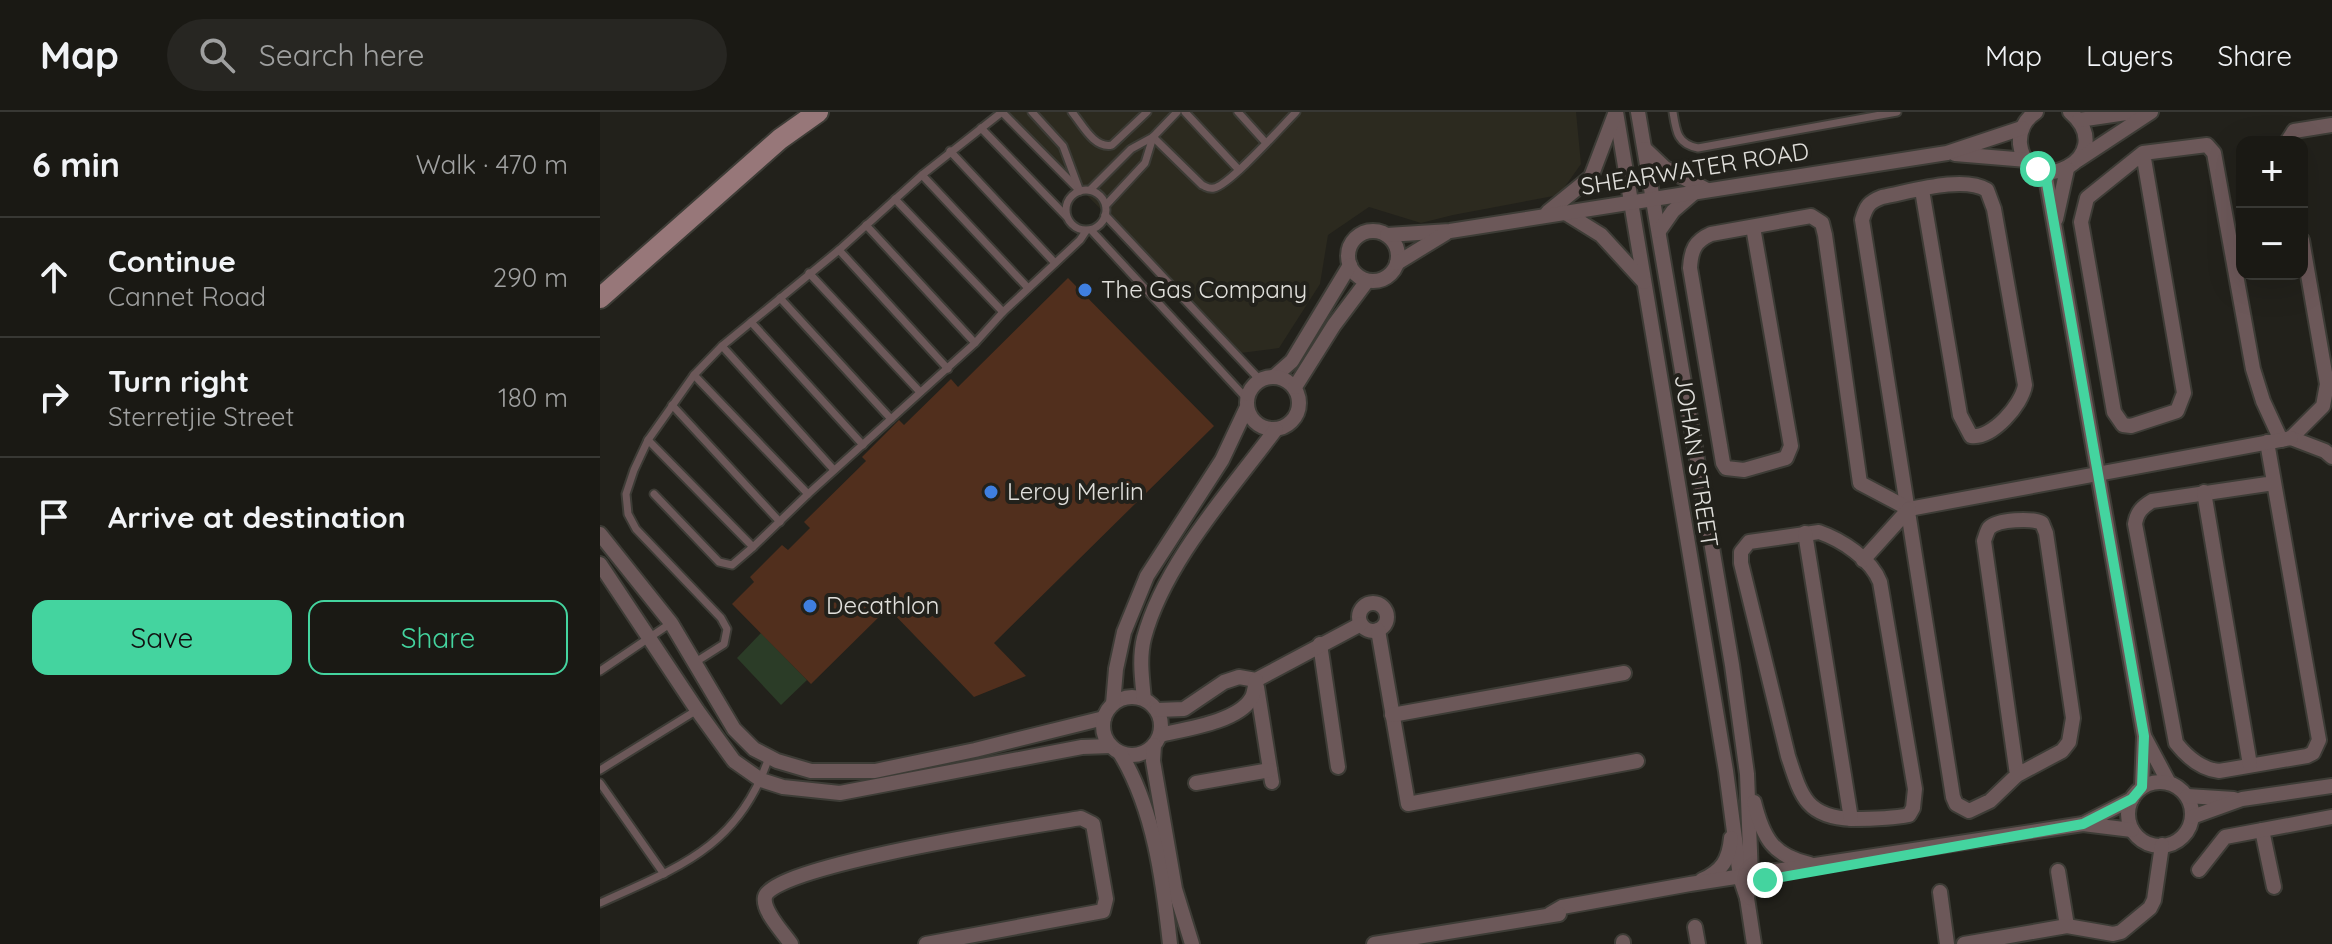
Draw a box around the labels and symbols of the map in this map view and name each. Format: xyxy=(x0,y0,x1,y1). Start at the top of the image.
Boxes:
street label: SHEARWATER ROAD xyxy=(1579,135,1811,201)
route start xyxy=(2020,151,2056,187)
place label: The Gas Company xyxy=(1101,274,1307,304)
marker: The Gas Company xyxy=(1076,281,1094,299)
street label: JOHAN STREET xyxy=(1669,372,1725,550)
place label: Leroy Merlin xyxy=(1007,476,1144,506)
marker: Leroy Merlin xyxy=(982,483,1000,501)
place label: Decathlon xyxy=(826,590,939,620)
marker: Decathlon xyxy=(801,597,819,615)
route end xyxy=(1747,862,1783,898)

